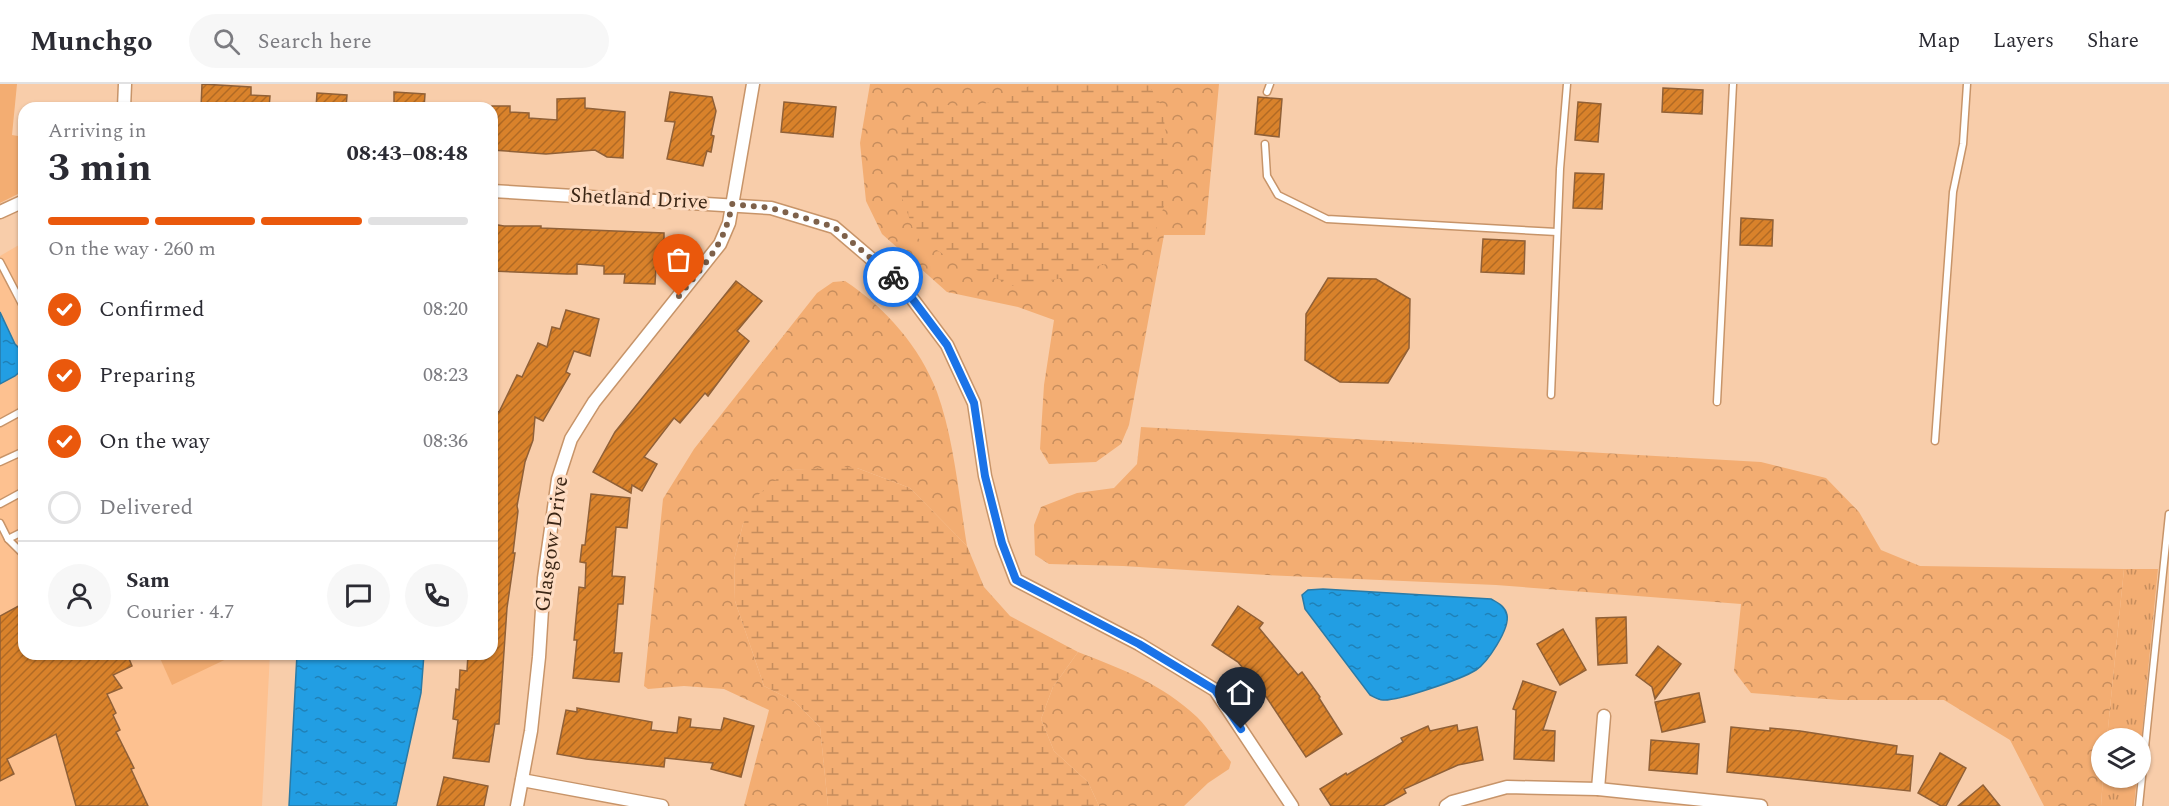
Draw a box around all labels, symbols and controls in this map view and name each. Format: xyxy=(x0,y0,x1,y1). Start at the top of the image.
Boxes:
search box xyxy=(189,14,609,68)
text: Munchgo xyxy=(30,20,153,63)
icon: search xyxy=(210,25,243,58)
text: Search here xyxy=(258,25,372,58)
text: Map xyxy=(1918,25,1960,57)
text: Layers xyxy=(1993,25,2054,57)
text: Share xyxy=(2087,25,2139,57)
text: Arriving in xyxy=(48,116,146,146)
text: 08:43–08:48 xyxy=(346,137,468,170)
text: 3 min xyxy=(48,139,152,198)
street label: Shetland Drive xyxy=(569,179,709,219)
text: On the way · 260 m xyxy=(48,234,216,264)
pin xyxy=(653,234,704,296)
icon: bag xyxy=(662,243,695,276)
courier xyxy=(863,247,923,307)
icon: bike xyxy=(877,261,910,294)
icon: check xyxy=(48,293,81,326)
text: Confirmed xyxy=(99,293,205,326)
text: 08:20 xyxy=(423,294,468,324)
icon: check xyxy=(48,359,81,392)
text: Preparing xyxy=(99,359,196,392)
text: 08:23 xyxy=(423,360,468,390)
icon: check xyxy=(48,425,81,458)
text: On the way xyxy=(99,425,210,458)
text: 08:36 xyxy=(423,426,468,456)
street label: Glasgow Drive xyxy=(527,474,577,614)
text: Delivered xyxy=(99,491,193,524)
button: person xyxy=(48,564,111,627)
text: Sam xyxy=(126,564,170,597)
button: chat xyxy=(327,564,390,627)
button: phone xyxy=(405,564,468,627)
text: Courier · 4.7 xyxy=(126,597,234,627)
pin xyxy=(1215,667,1266,729)
icon: home xyxy=(1224,676,1257,709)
map controls xyxy=(2091,728,2151,788)
button: layers xyxy=(2091,728,2151,788)

